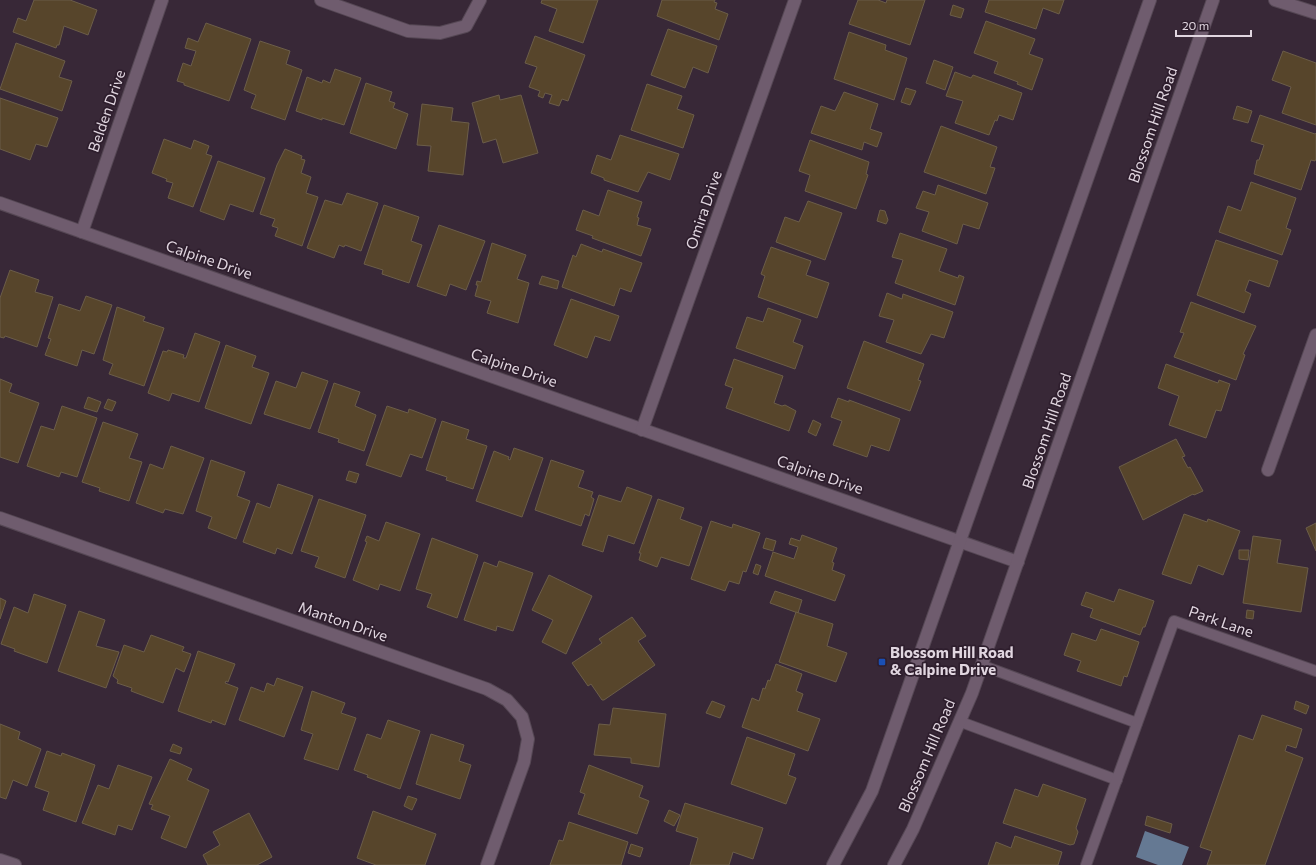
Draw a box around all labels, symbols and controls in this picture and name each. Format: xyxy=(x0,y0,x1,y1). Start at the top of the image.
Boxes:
scale bar xyxy=(1176,12,1251,38)
text: 20 m xyxy=(1182,18,1209,32)
street label: Blossom Hill Road xyxy=(1124,64,1180,185)
street label: Belden Drive xyxy=(84,67,129,154)
street label: Omira Drive xyxy=(681,168,725,251)
street label: Calpine Drive xyxy=(164,236,255,282)
street label: Calpine Drive xyxy=(469,344,560,390)
street label: Blossom Hill Road xyxy=(1018,370,1074,491)
street label: Calpine Drive xyxy=(775,451,866,497)
street label: Manton Drive xyxy=(296,597,390,645)
street label: Park Lane xyxy=(1187,602,1256,641)
place label: Blossom Hill Road & Calpine Drive xyxy=(890,643,1014,678)
marker: Blossom Hill Road & Calpine Drive xyxy=(877,657,887,667)
street label: Blossom Hill Road xyxy=(894,696,958,815)

